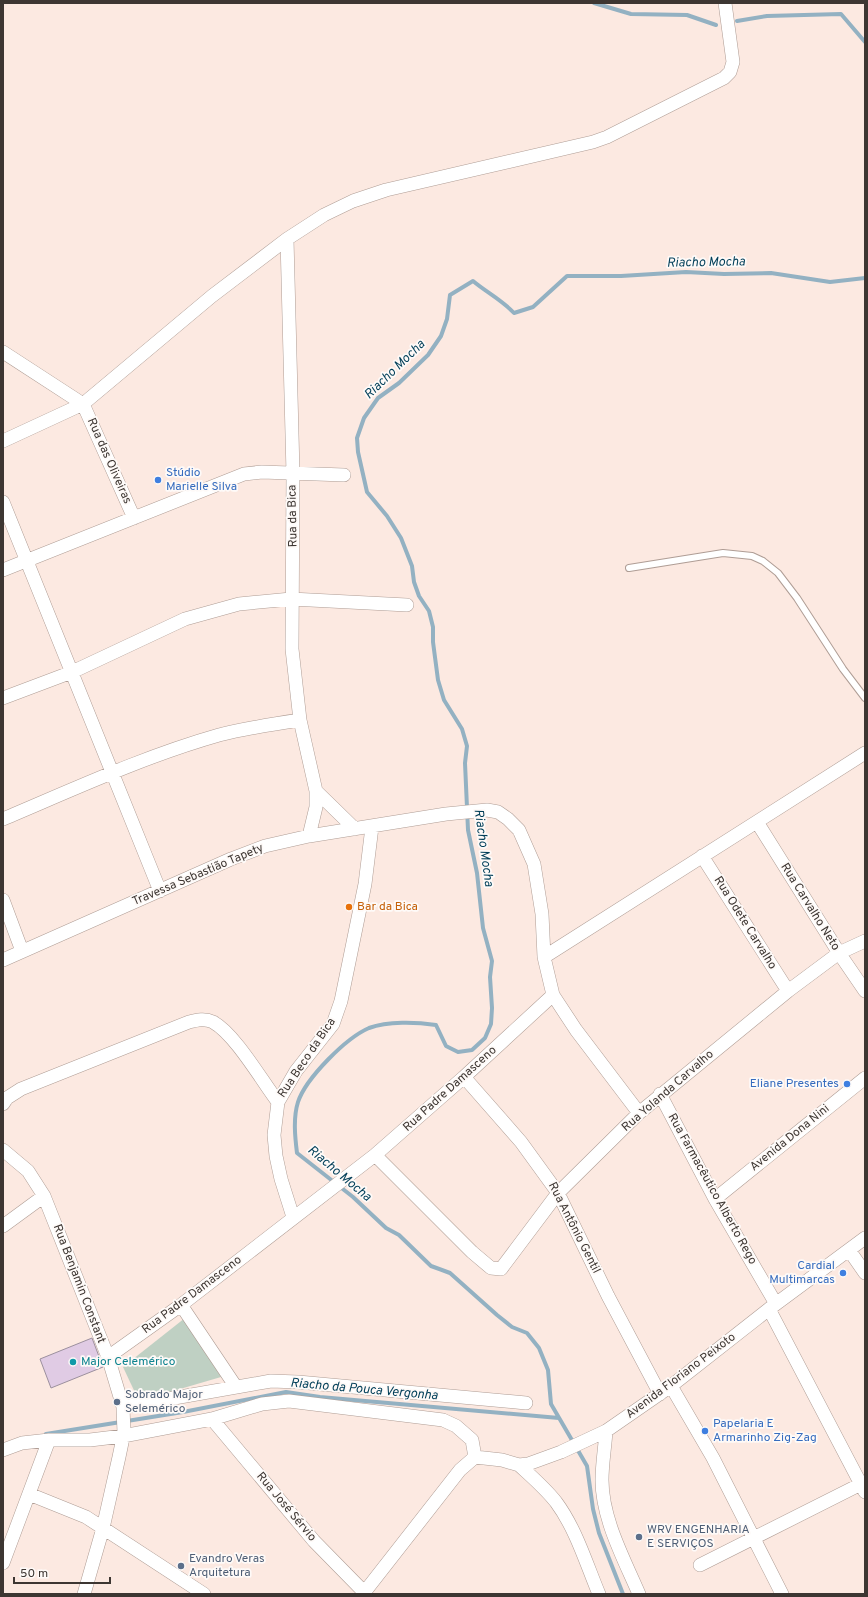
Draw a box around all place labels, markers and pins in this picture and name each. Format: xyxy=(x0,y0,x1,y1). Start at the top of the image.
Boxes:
place label: Stúdio Marielle Silva xyxy=(166,465,237,495)
marker: Stúdio Marielle Silva xyxy=(153,475,163,485)
place label: Bar da Bica xyxy=(357,899,418,915)
marker: Bar da Bica xyxy=(344,902,354,912)
place label: Eliane Presentes xyxy=(750,1076,839,1092)
marker: Eliane Presentes xyxy=(842,1079,852,1089)
place label: Cardial Multimarcas xyxy=(769,1258,835,1288)
marker: Cardial Multimarcas xyxy=(838,1268,848,1278)
place label: Major Celemérico xyxy=(81,1354,176,1370)
marker: Major Celemérico xyxy=(68,1357,78,1367)
place label: Sobrado Major Selemérico xyxy=(125,1387,203,1417)
marker: Sobrado Major Selemérico xyxy=(112,1397,122,1407)
place label: Papelaria E Armarinho Zig-Zag xyxy=(713,1416,817,1446)
marker: Papelaria E Armarinho Zig-Zag xyxy=(700,1426,710,1436)
place label: WRV ENGENHARIA E SERVIÇOS xyxy=(647,1522,750,1552)
marker: WRV ENGENHARIA E SERVIÇOS xyxy=(634,1532,644,1542)
place label: Evandro Veras Arquitetura xyxy=(189,1551,265,1581)
marker: Evandro Veras Arquitetura xyxy=(176,1561,186,1571)

